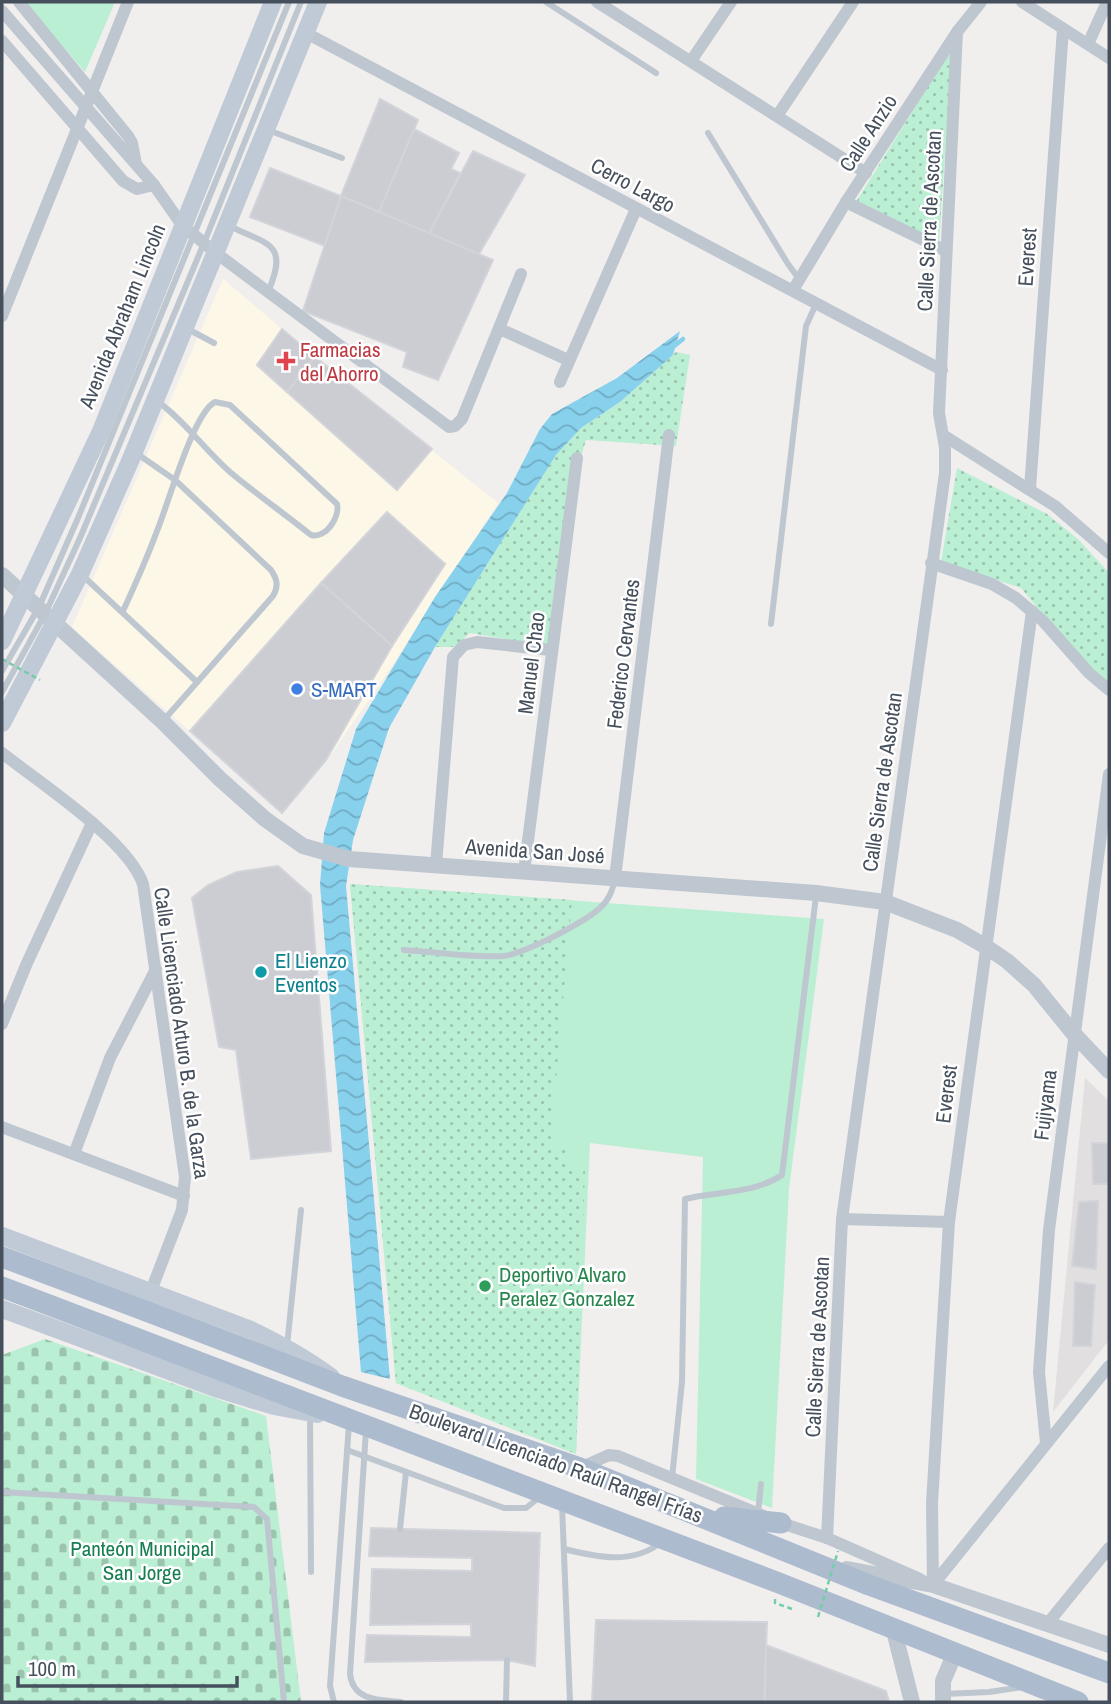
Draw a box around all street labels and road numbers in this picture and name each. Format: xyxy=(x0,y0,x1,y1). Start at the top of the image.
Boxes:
street label: Calle Anzio xyxy=(832,89,904,177)
street label: Calle Sierra de Ascotan xyxy=(910,130,948,312)
street label: Cerro Largo xyxy=(586,151,680,219)
street label: Avenida Abraham Lincoln xyxy=(71,219,172,414)
street label: Everest xyxy=(1010,227,1044,287)
street label: Federico Cervantes xyxy=(599,578,647,730)
street label: Manuel Chao xyxy=(510,610,552,716)
street label: Calle Sierra de Ascotan xyxy=(855,690,909,874)
street label: Avenida San José xyxy=(463,832,606,870)
street label: Calle Licenciado Arturo B. de la Garza xyxy=(147,885,217,1181)
street label: Everest xyxy=(928,1063,964,1125)
street label: Fujiyama xyxy=(1026,1068,1064,1142)
street label: Calle Sierra de Ascotan xyxy=(798,1256,836,1438)
street label: Boulevard Licenciado Raúl Rangel Frías xyxy=(405,1396,707,1530)

